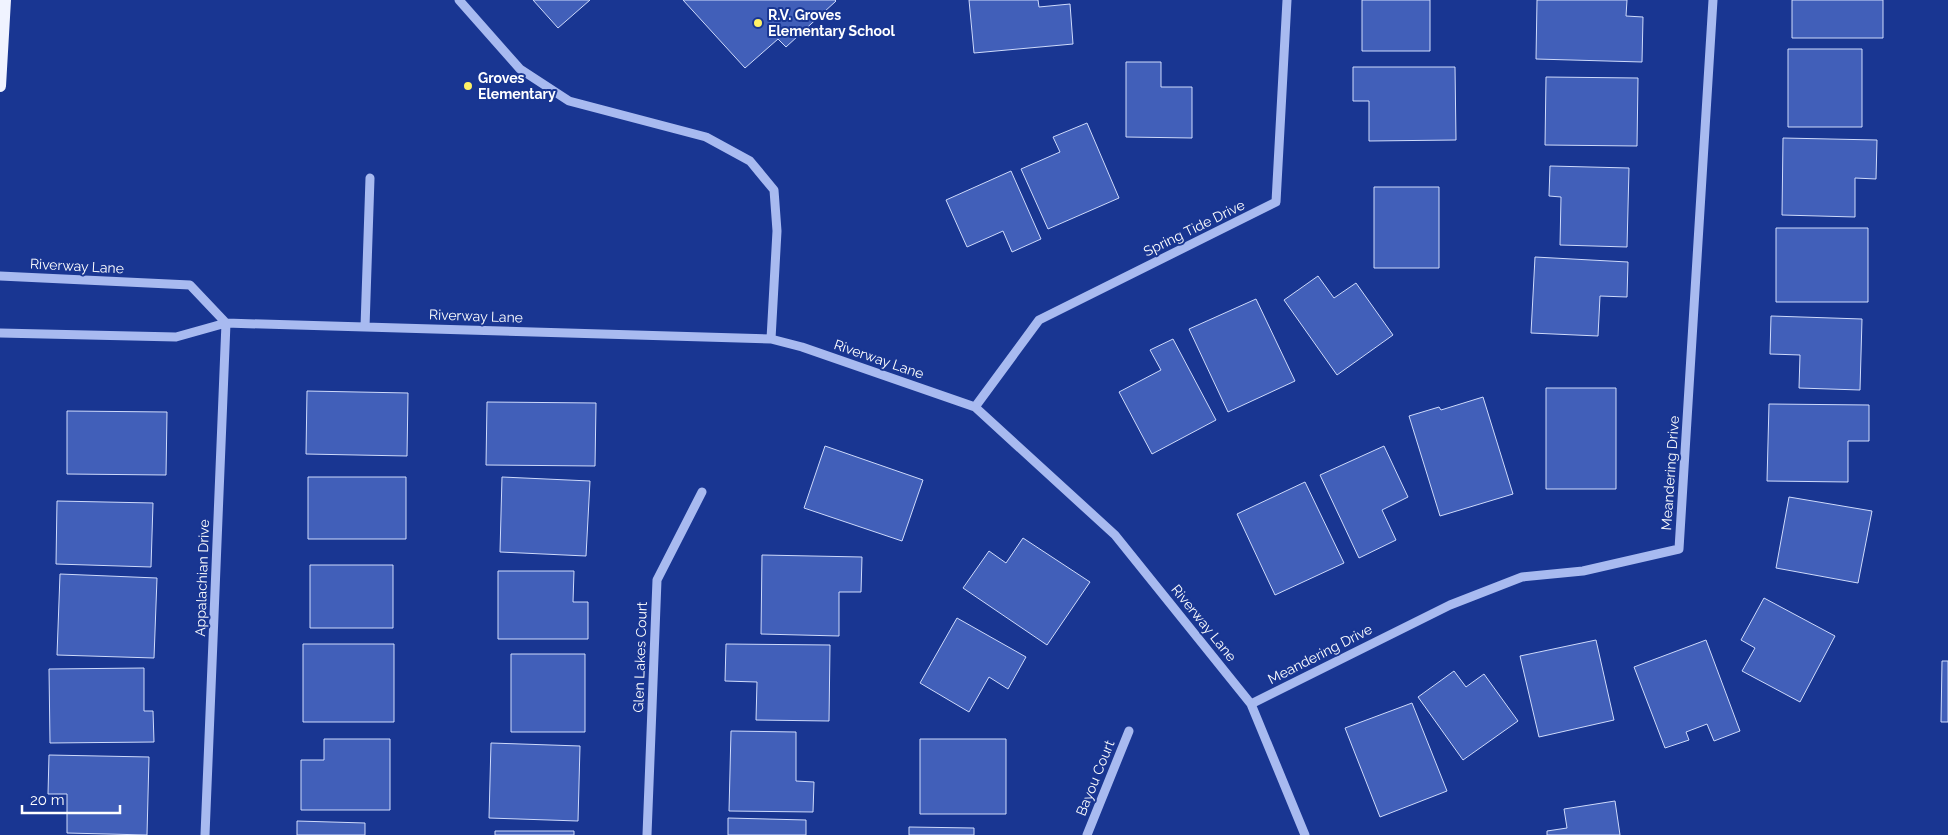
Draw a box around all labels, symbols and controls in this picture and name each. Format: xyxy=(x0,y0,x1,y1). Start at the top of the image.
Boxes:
place label: R.V. Groves Elementary School xyxy=(768,7,896,39)
marker: R.V. Groves Elementary School xyxy=(752,17,764,29)
place label: Groves Elementary xyxy=(478,70,556,102)
marker: Groves Elementary xyxy=(462,80,474,92)
street label: Spring Tide Drive xyxy=(1141,197,1247,259)
street label: Riverway Lane xyxy=(30,256,124,276)
street label: Riverway Lane xyxy=(429,306,523,326)
street label: Riverway Lane xyxy=(832,336,926,382)
street label: Meandering Drive xyxy=(1658,415,1682,531)
street label: Appalachian Drive xyxy=(192,519,212,637)
street label: Riverway Lane xyxy=(1168,581,1240,665)
street label: Glen Lakes Court xyxy=(630,601,650,713)
street label: Meandering Drive xyxy=(1265,621,1375,687)
street label: Bayou Court xyxy=(1073,738,1118,818)
scale bar xyxy=(22,782,120,814)
text: 20 m xyxy=(30,791,65,809)

